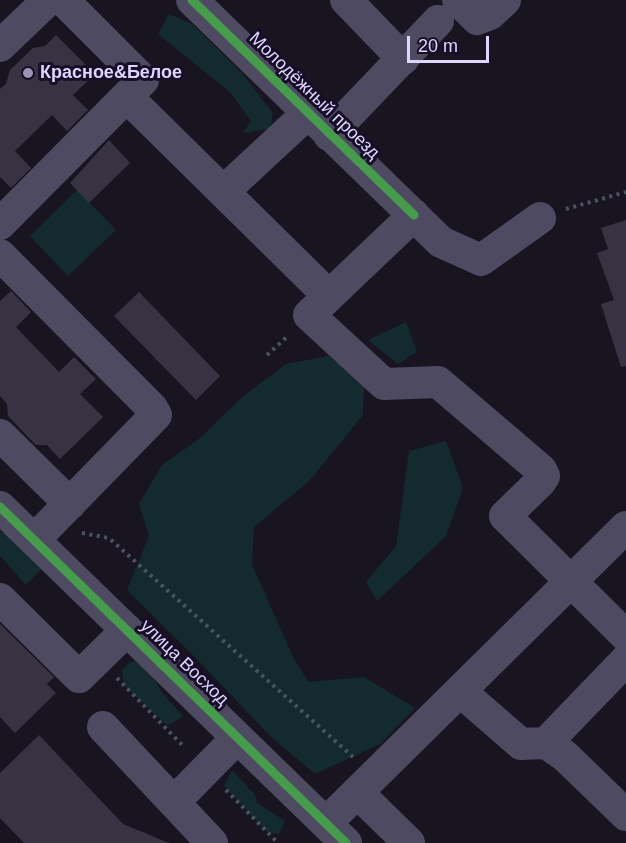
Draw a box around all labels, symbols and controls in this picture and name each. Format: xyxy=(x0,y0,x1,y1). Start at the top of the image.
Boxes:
scale bar xyxy=(410,24,492,62)
street label: Молодёжный проезд xyxy=(244,28,384,164)
text: 20 m xyxy=(418,36,458,56)
place label: Красное&Белое xyxy=(40,62,182,84)
marker: Красное&Белое xyxy=(21,66,35,80)
street label: улица Восход xyxy=(135,615,233,711)

